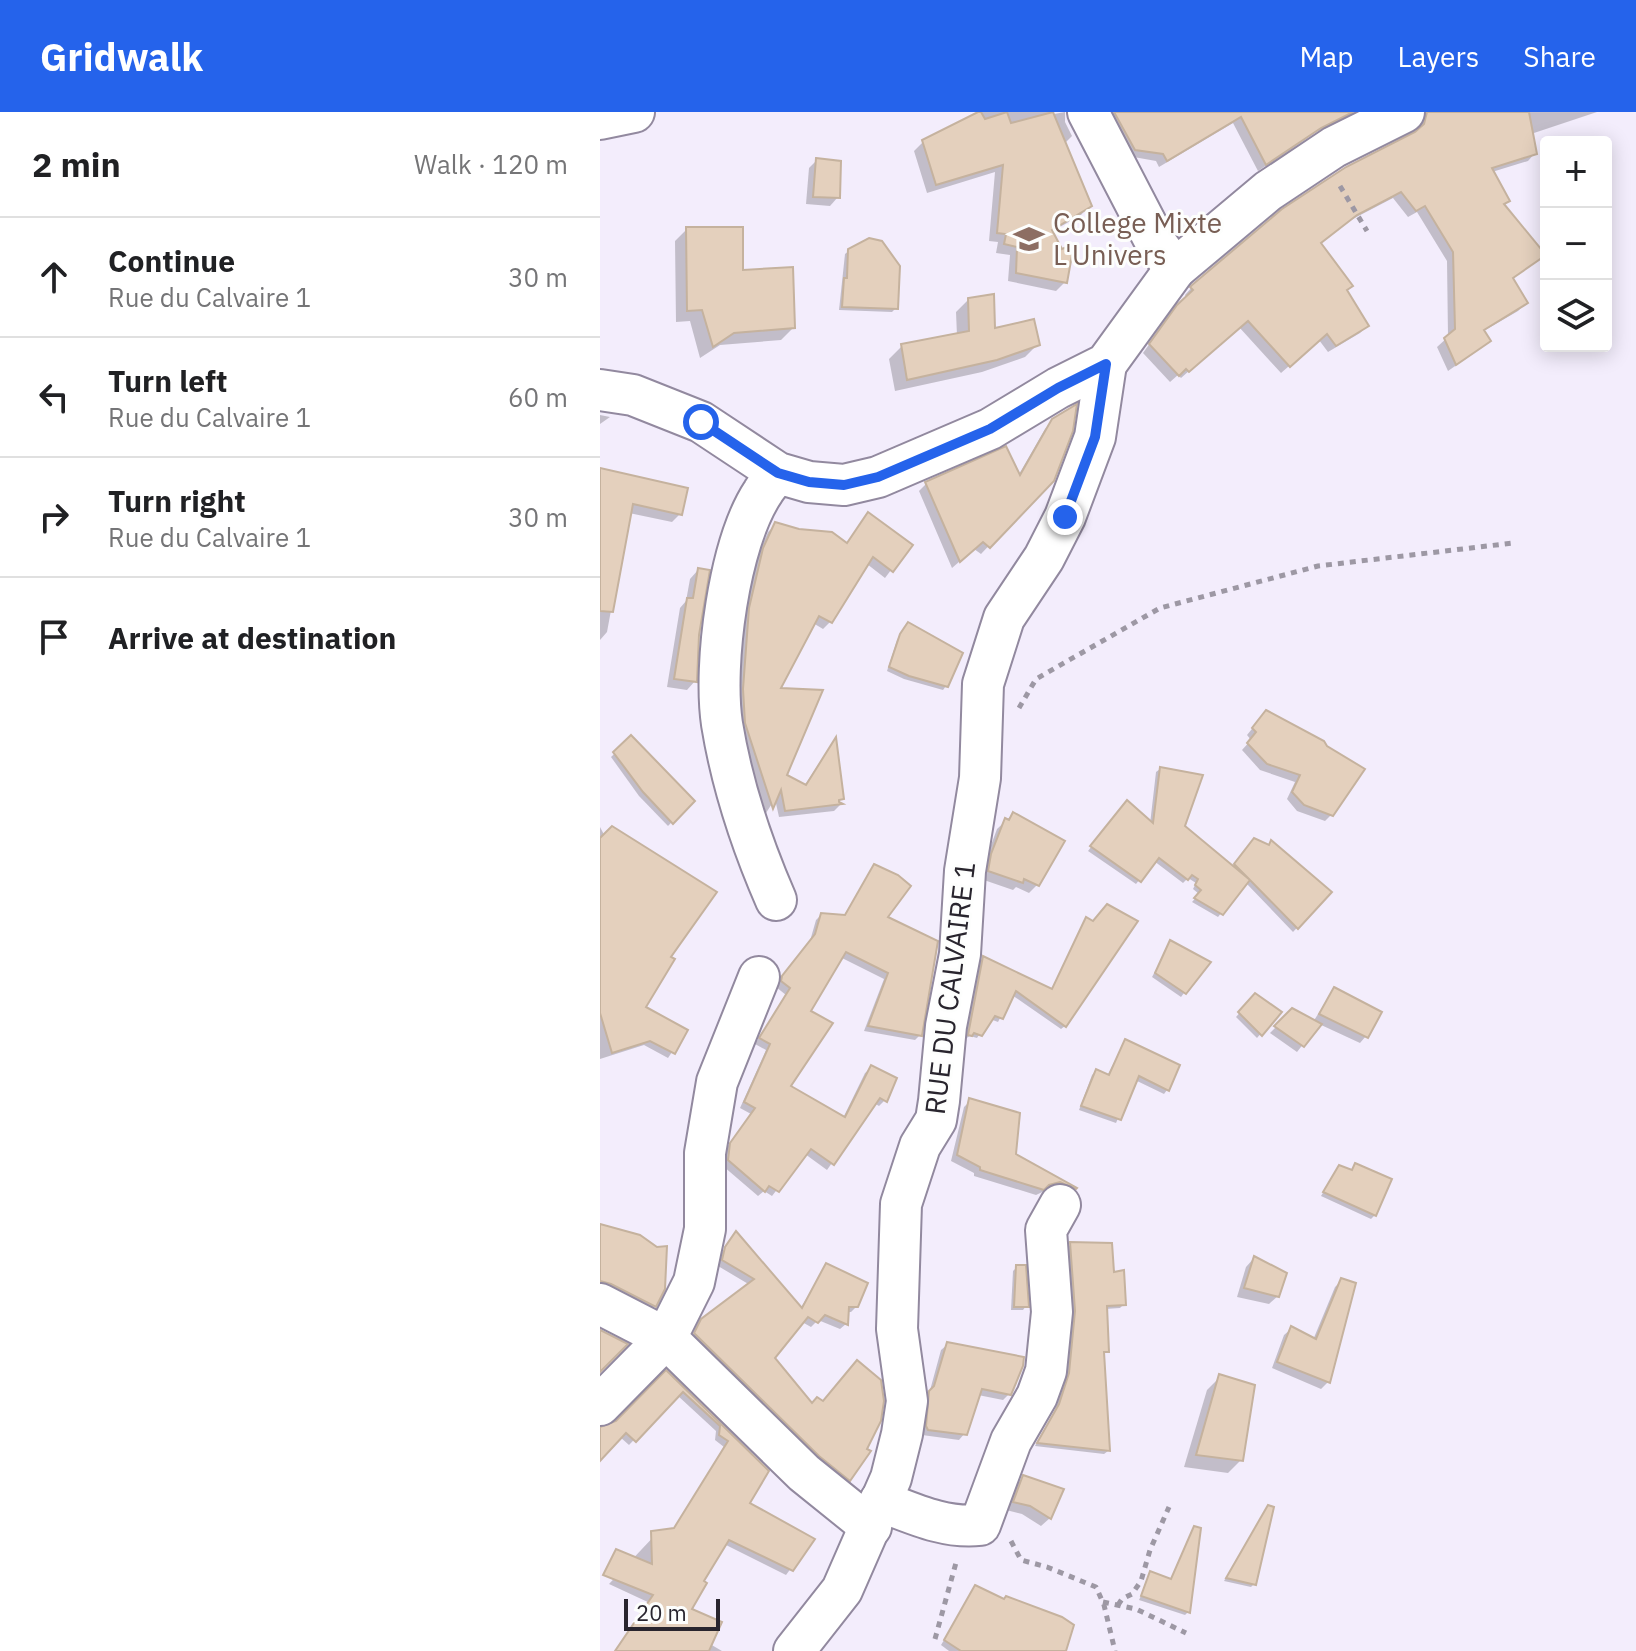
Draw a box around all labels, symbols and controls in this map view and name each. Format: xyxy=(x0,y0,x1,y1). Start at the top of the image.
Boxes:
text: Gridwalk xyxy=(40,32,203,81)
text: Map xyxy=(1299,38,1353,75)
text: Layers xyxy=(1397,38,1479,75)
text: Share xyxy=(1523,38,1596,75)
map controls xyxy=(1540,136,1612,352)
button: + xyxy=(1540,136,1612,208)
text: 2 min xyxy=(32,142,121,186)
text: Walk · 120 m xyxy=(414,147,568,181)
place label: College Mixte L'Univers xyxy=(1053,204,1222,273)
button: − xyxy=(1540,208,1612,280)
school or university icon: College Mixte L'Univers xyxy=(1012,222,1046,256)
text: Continue xyxy=(108,241,235,280)
icon: ahead xyxy=(32,255,76,299)
text: 30 m xyxy=(508,260,568,294)
text: Rue du Calvaire 1 xyxy=(108,280,311,314)
button: layers xyxy=(1540,280,1612,352)
text: Turn left xyxy=(108,361,227,400)
icon: left xyxy=(32,375,76,419)
text: 60 m xyxy=(508,380,568,414)
text: Rue du Calvaire 1 xyxy=(108,400,311,434)
route start xyxy=(683,404,719,440)
text: Turn right xyxy=(108,481,246,520)
icon: right xyxy=(32,495,76,539)
route end xyxy=(1047,499,1083,535)
text: 30 m xyxy=(508,500,568,534)
text: Rue du Calvaire 1 xyxy=(108,520,311,554)
icon: arrive xyxy=(32,615,76,659)
text: Arrive at destination xyxy=(108,618,396,657)
street label: RUE DU CALVAIRE 1 xyxy=(916,860,983,1116)
scale bar xyxy=(624,1595,720,1631)
text: 20 m xyxy=(636,1598,687,1627)

